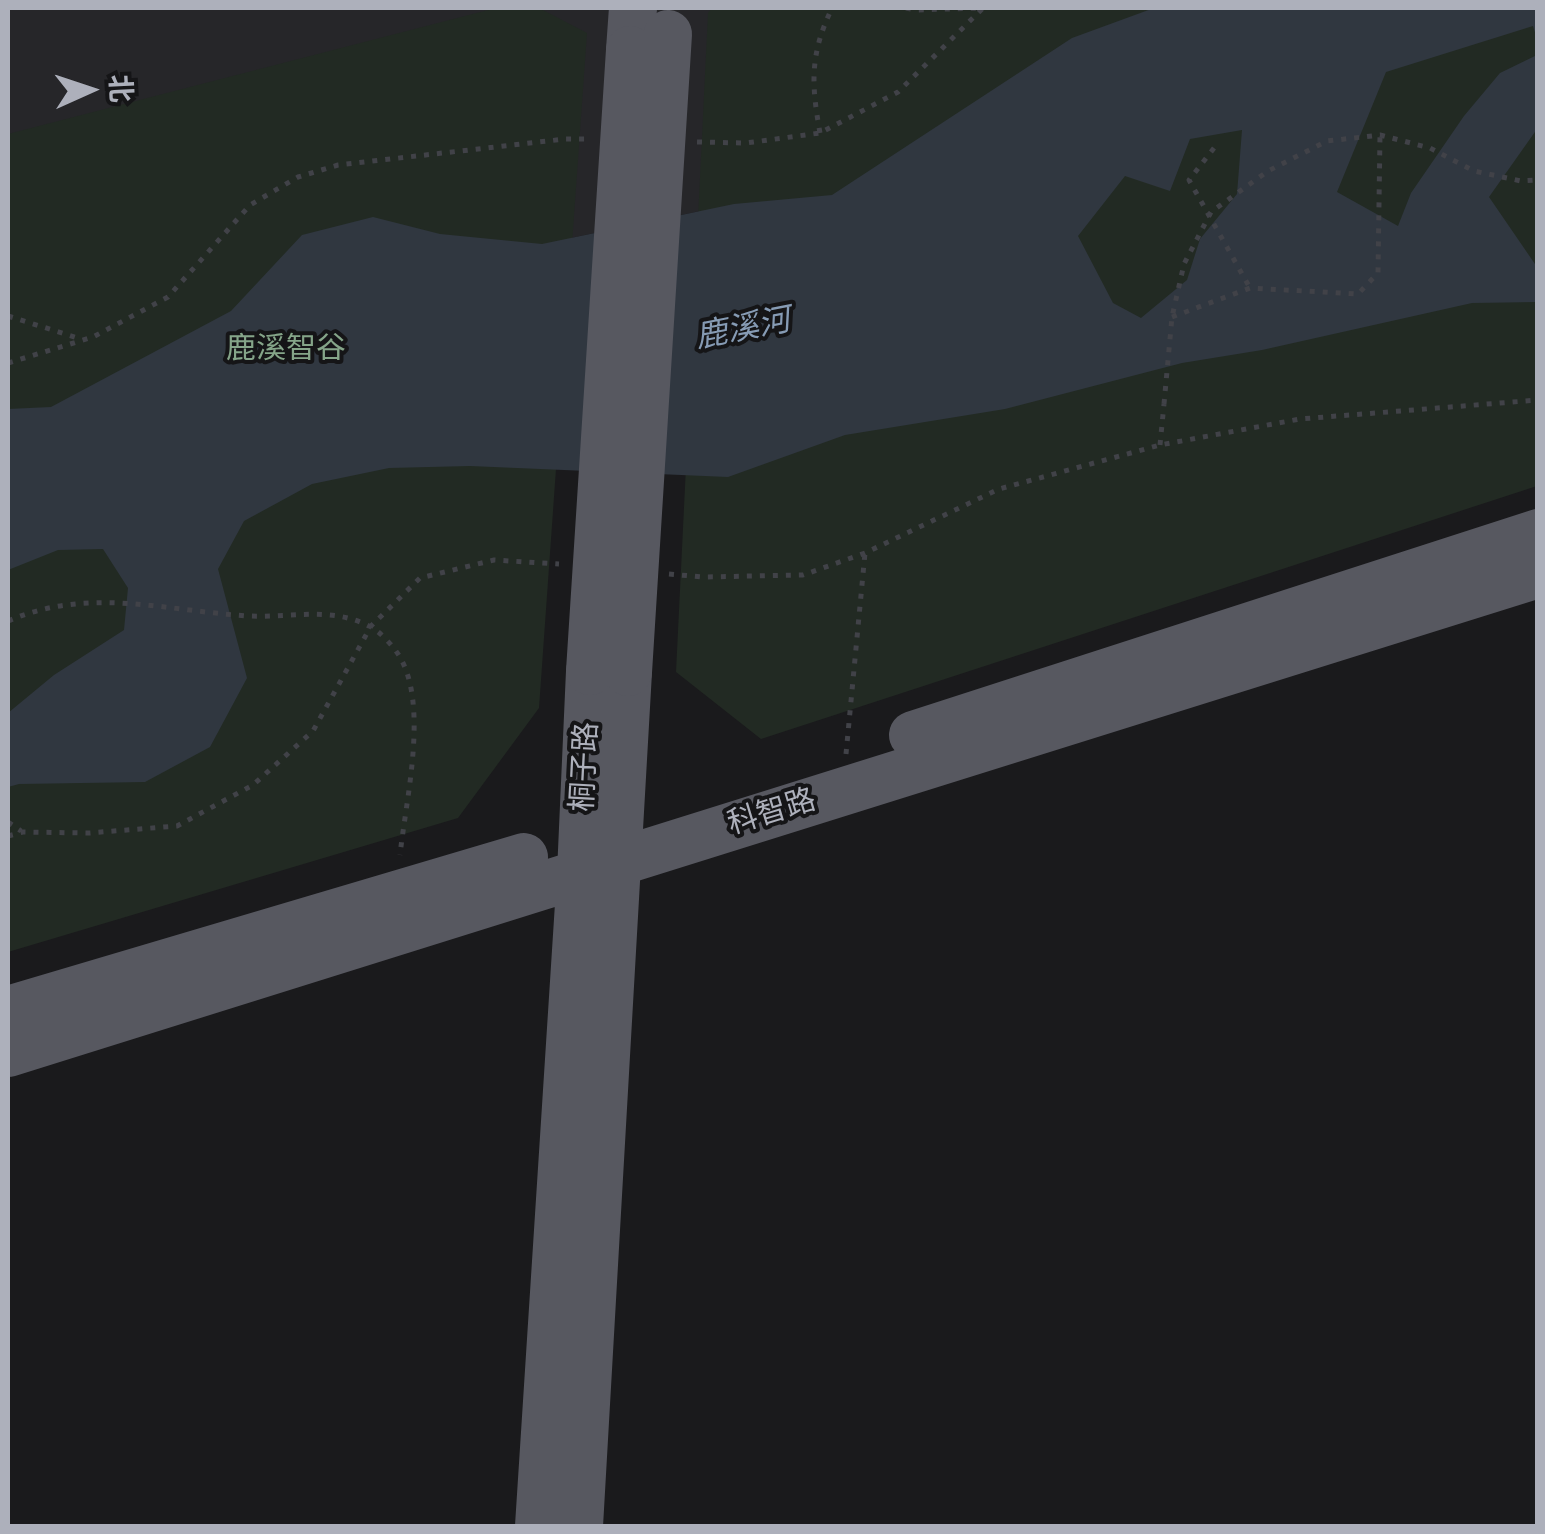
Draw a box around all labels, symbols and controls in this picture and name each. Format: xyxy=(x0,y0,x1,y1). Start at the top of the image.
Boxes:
north arrow xyxy=(40,40,140,140)
text: 北 xyxy=(102,74,138,103)
water label: 鹿溪河 xyxy=(692,302,794,358)
park label: 鹿溪智谷 xyxy=(226,332,346,368)
street label: 桐子路 xyxy=(566,721,606,813)
street label: 科智路 xyxy=(724,783,820,843)

